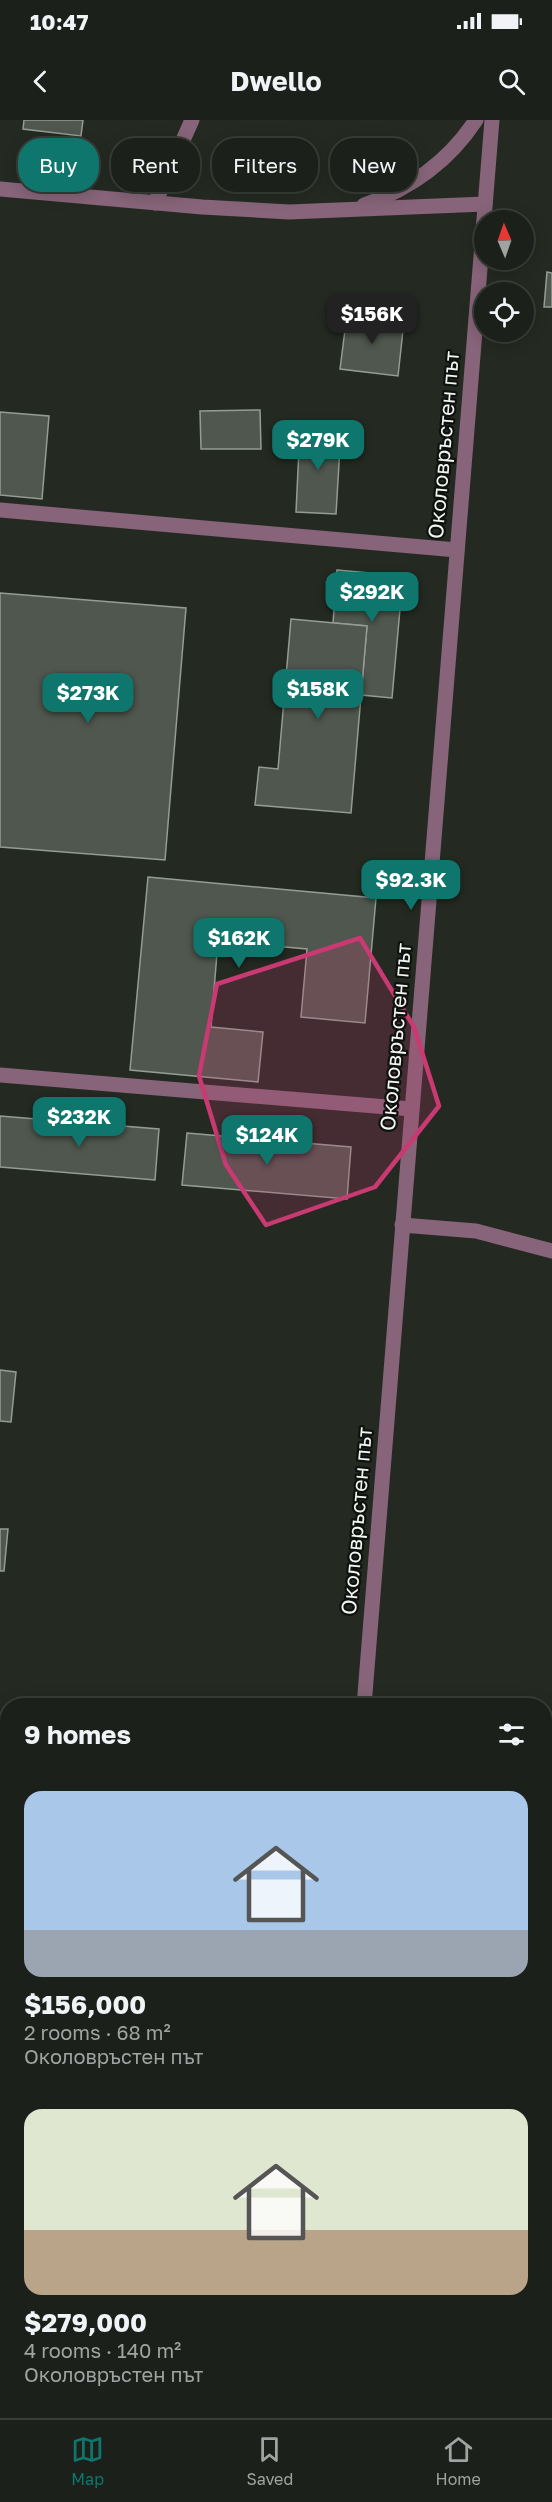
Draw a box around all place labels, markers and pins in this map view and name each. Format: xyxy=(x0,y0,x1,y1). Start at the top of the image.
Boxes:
pin: $156K xyxy=(330,294,414,345)
pin: $279K xyxy=(276,420,360,471)
pin: $292K xyxy=(330,572,414,623)
pin: $158K xyxy=(276,669,360,720)
pin: $273K xyxy=(46,673,130,724)
pin: $92.3K xyxy=(362,860,460,911)
pin: $162K xyxy=(197,918,281,969)
pin: $232K xyxy=(37,1097,121,1148)
pin: $124K xyxy=(225,1115,309,1166)

